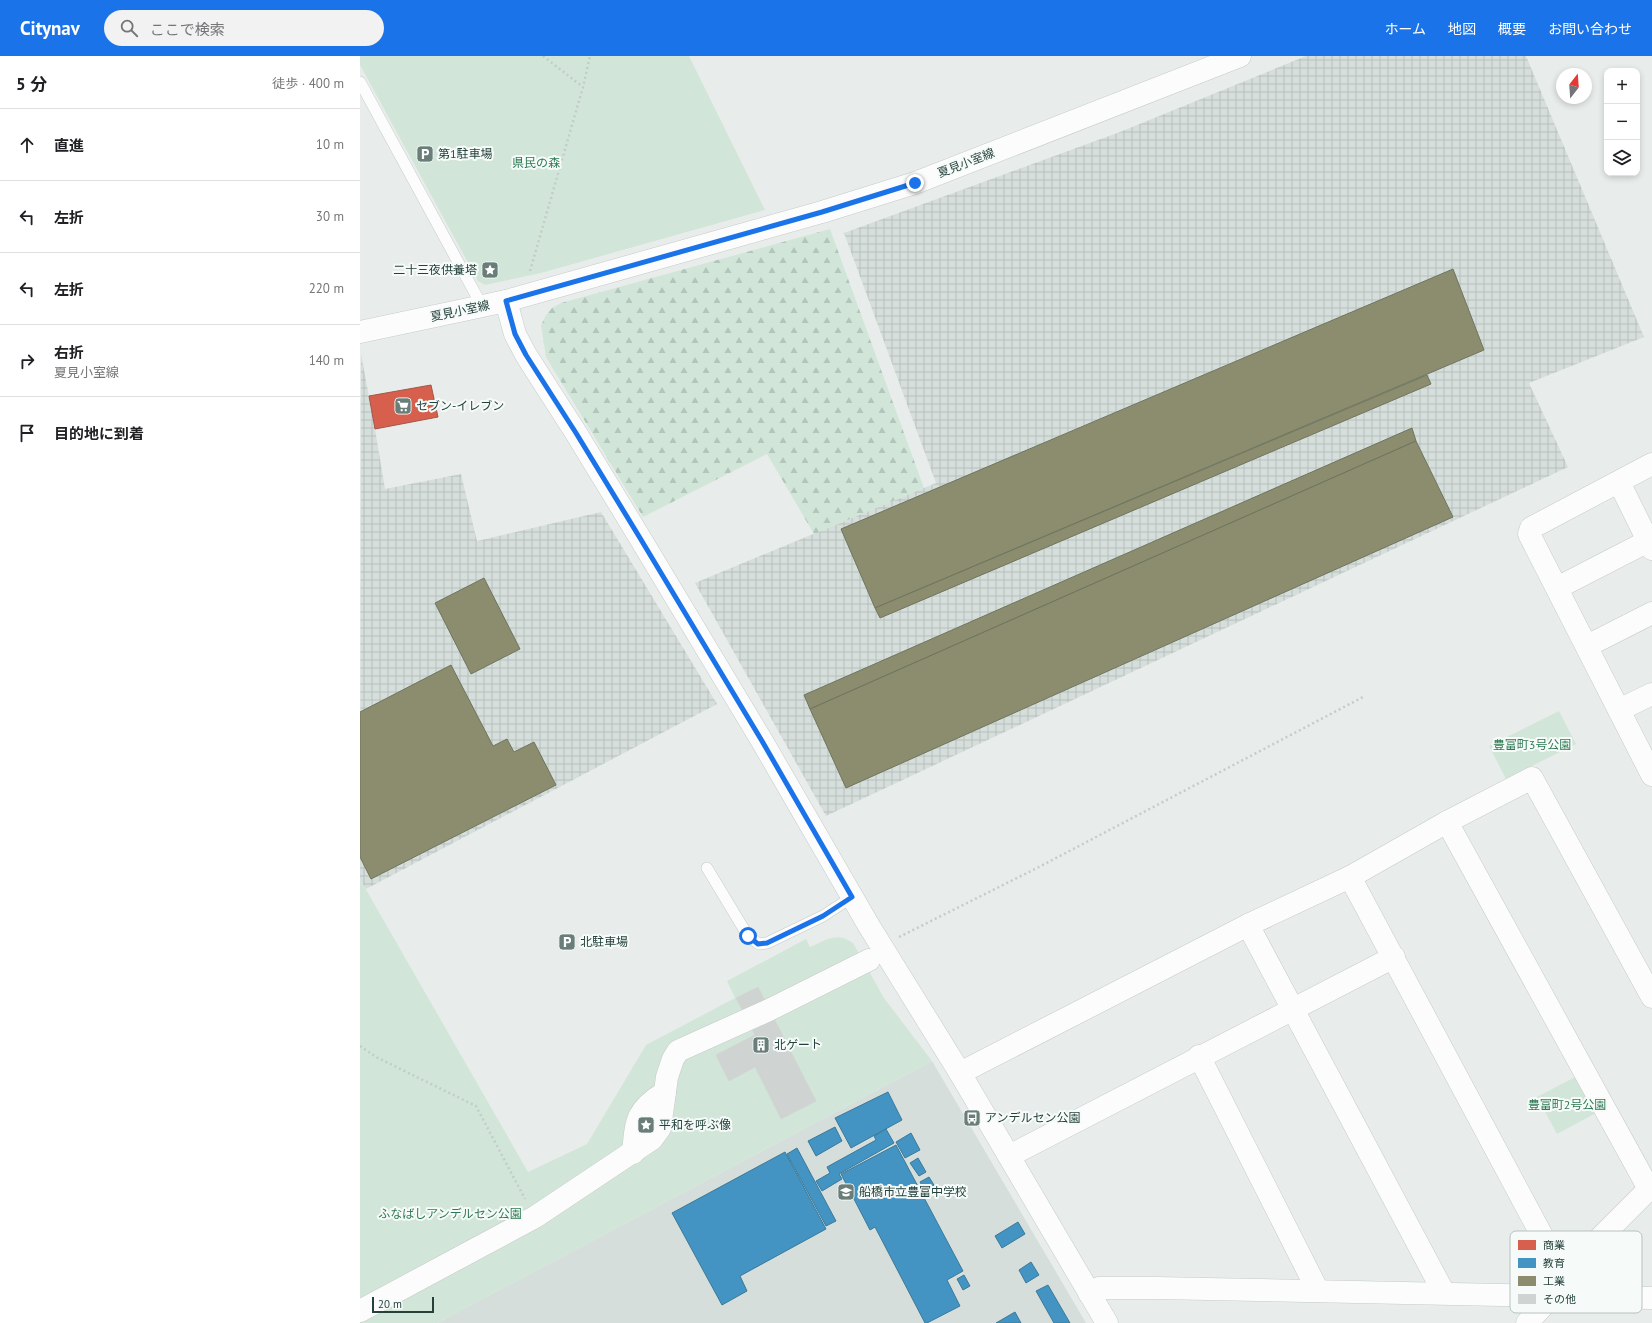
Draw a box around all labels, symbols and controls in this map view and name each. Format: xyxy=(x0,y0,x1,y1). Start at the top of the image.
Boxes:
search box xyxy=(104,10,384,46)
text: Citynav xyxy=(20,16,80,40)
icon: search xyxy=(118,17,140,39)
text: ここで検索 xyxy=(150,20,225,39)
text: ホーム xyxy=(1384,20,1426,38)
text: 地図 xyxy=(1448,20,1476,38)
text: 概要 xyxy=(1498,20,1526,38)
text: お問い合わせ xyxy=(1548,20,1632,38)
north arrow xyxy=(1556,68,1592,104)
map controls xyxy=(1604,68,1640,176)
button: + xyxy=(1604,68,1640,104)
text: 5 分 xyxy=(16,73,47,95)
text: 徒歩 · 400 m xyxy=(272,75,344,92)
button: − xyxy=(1604,104,1640,140)
icon: ahead xyxy=(16,134,38,156)
text: 直進 xyxy=(54,136,84,155)
text: 10 m xyxy=(316,136,344,153)
button: layers xyxy=(1604,140,1640,176)
parking icon: 第1駐車場 xyxy=(415,144,435,164)
street label: 夏見小室線 xyxy=(935,145,997,180)
place label: 第1駐車場 xyxy=(438,146,493,161)
park label: 県民の森 xyxy=(512,155,560,170)
route end xyxy=(906,174,924,192)
icon: left xyxy=(16,206,38,228)
text: 左折 xyxy=(54,208,84,227)
text: 30 m xyxy=(316,208,344,225)
place icon: 二十三夜供養塔 xyxy=(480,260,500,280)
place label: 二十三夜供養塔 xyxy=(393,262,477,277)
icon: left xyxy=(16,278,38,300)
text: 左折 xyxy=(54,280,84,299)
text: 220 m xyxy=(309,280,344,297)
street label: 夏見小室線 xyxy=(429,297,491,324)
text: 右折 xyxy=(54,343,84,362)
icon: right xyxy=(16,350,38,372)
text: 140 m xyxy=(309,352,344,369)
text: 夏見小室線 xyxy=(54,364,119,381)
supermarket icon: セブン-イレブン xyxy=(393,396,413,416)
place label: セブン-イレブン xyxy=(416,398,504,413)
icon: arrive xyxy=(16,422,38,444)
text: 目的地に到着 xyxy=(54,424,144,443)
park label: 豊富町3号公園 xyxy=(1493,737,1571,752)
route start xyxy=(739,927,757,945)
parking icon: 北駐車場 xyxy=(557,932,577,952)
place label: 北駐車場 xyxy=(580,934,628,949)
building icon: 北ゲート xyxy=(751,1035,771,1055)
place label: 北ゲート xyxy=(774,1037,822,1052)
park label: 豊富町2号公園 xyxy=(1528,1097,1606,1112)
bus stop icon: アンデルセン公園 xyxy=(962,1108,982,1128)
place label: アンデルセン公園 xyxy=(985,1110,1081,1125)
place icon: 平和を呼ぶ像 xyxy=(636,1115,656,1135)
place label: 平和を呼ぶ像 xyxy=(659,1117,731,1132)
school or university icon: 船橋市立豊富中学校 xyxy=(836,1182,856,1202)
place label: 船橋市立豊富中学校 xyxy=(859,1184,967,1199)
park label: ふなばしアンデルセン公園 xyxy=(378,1206,522,1221)
legend xyxy=(1510,1231,1642,1313)
text: 商業 xyxy=(1543,1238,1565,1252)
text: 教育 xyxy=(1543,1256,1565,1270)
text: 工業 xyxy=(1543,1274,1565,1288)
text: その他 xyxy=(1543,1292,1576,1306)
scale bar xyxy=(372,1295,434,1314)
text: 20 m xyxy=(378,1297,402,1311)

